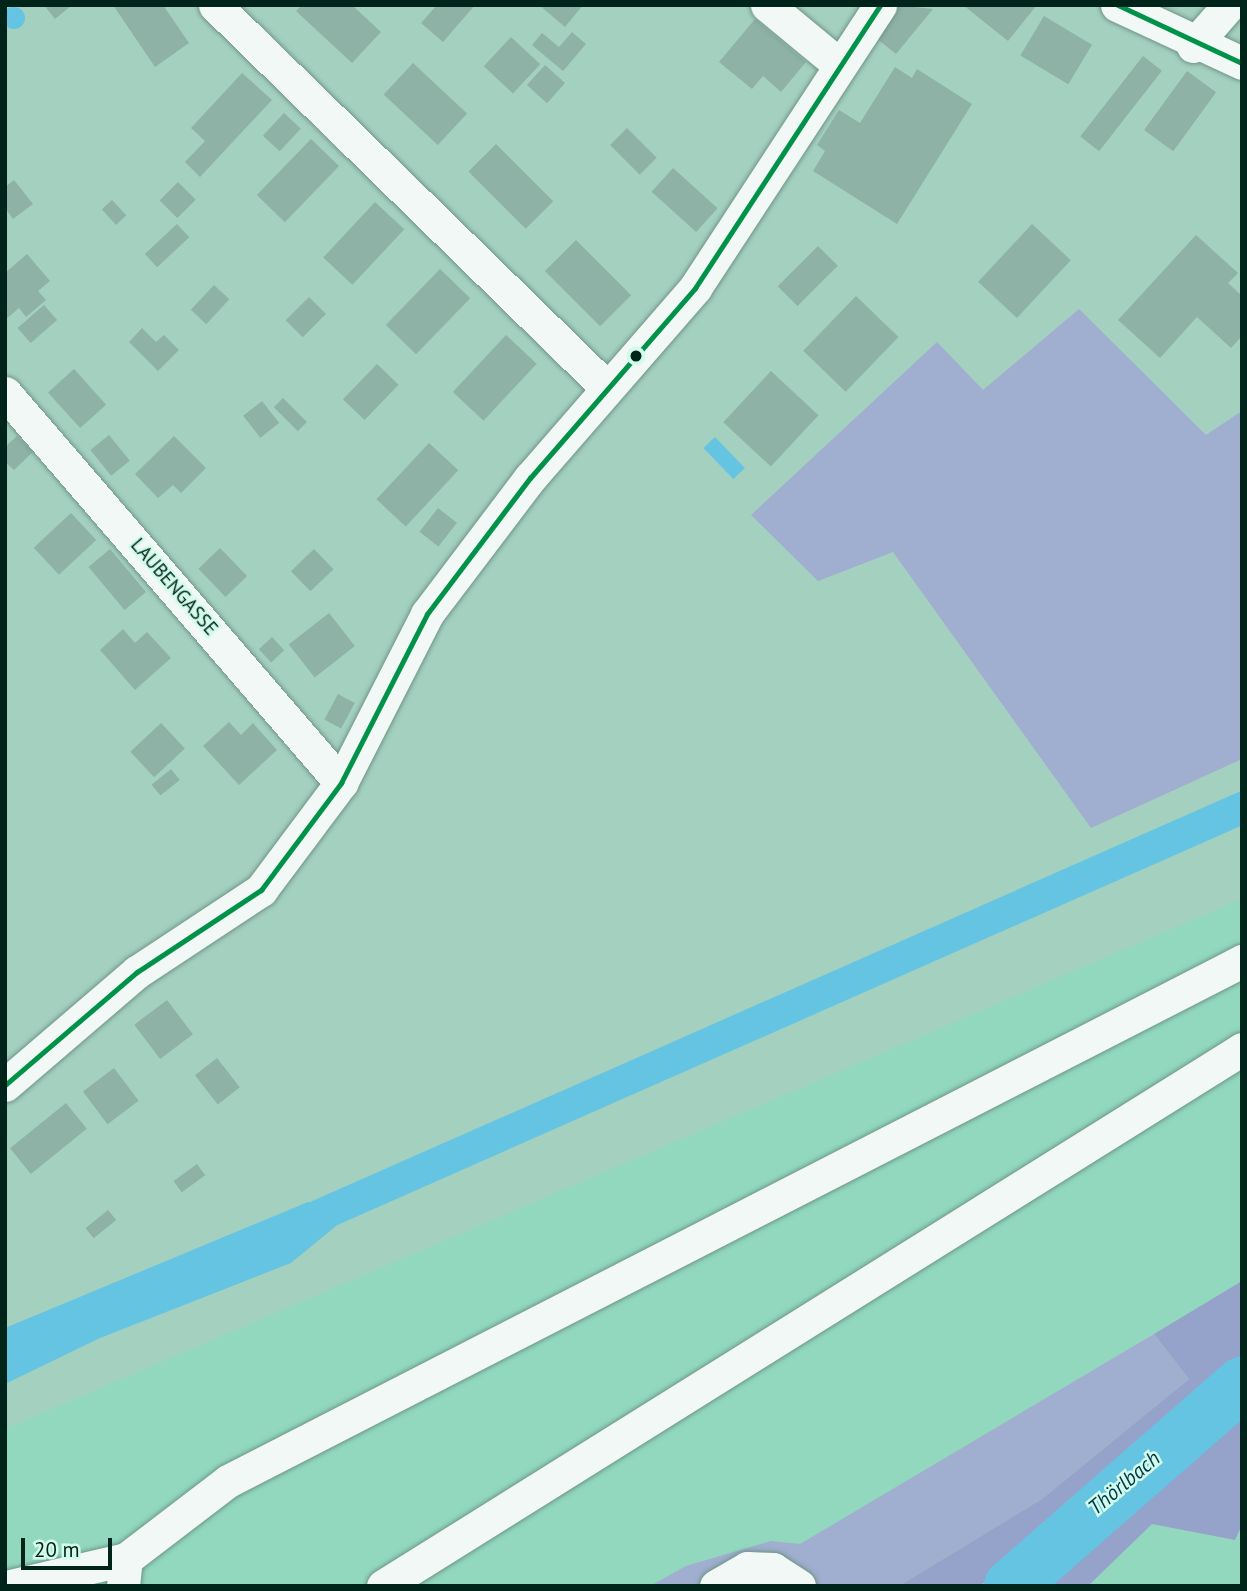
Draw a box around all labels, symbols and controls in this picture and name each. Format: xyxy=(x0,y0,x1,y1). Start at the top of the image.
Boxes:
unlabelled marker xyxy=(629,349,643,363)
street label: LAUBENGASSE xyxy=(126,534,222,640)
water label: Thörlbach xyxy=(1083,1446,1165,1520)
scale bar xyxy=(24,1524,116,1568)
text: 20 m xyxy=(34,1536,80,1563)

